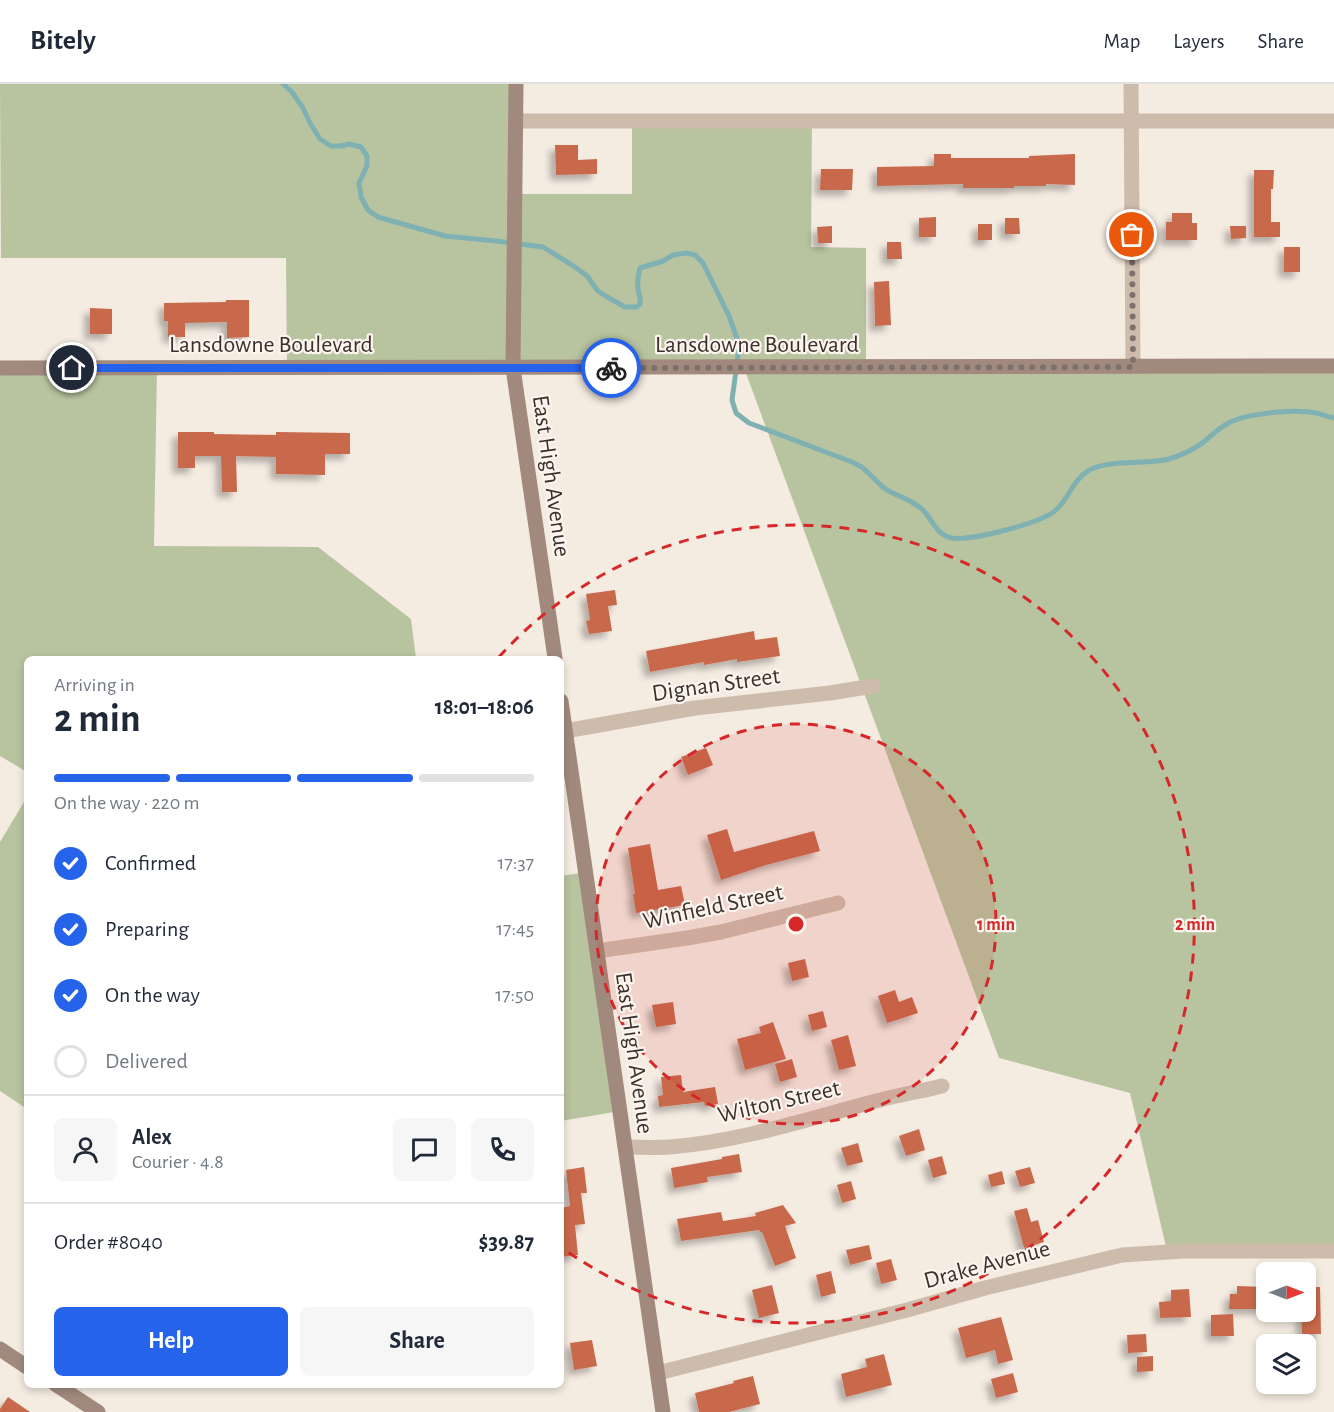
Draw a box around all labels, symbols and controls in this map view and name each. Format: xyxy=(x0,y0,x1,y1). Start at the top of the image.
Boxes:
text: Bitely xyxy=(30,27,96,55)
text: Map xyxy=(1104,31,1140,52)
text: Layers xyxy=(1173,31,1224,52)
text: Share xyxy=(1257,31,1304,52)
pin xyxy=(1106,209,1157,260)
icon: bag xyxy=(1115,218,1148,251)
street label: Lansdowne Boulevard xyxy=(169,333,373,357)
street label: Lansdowne Boulevard xyxy=(655,333,859,357)
courier xyxy=(581,338,641,398)
pin xyxy=(46,342,97,393)
icon: home xyxy=(55,351,88,384)
icon: bike xyxy=(595,352,628,385)
street label: East High Avenue xyxy=(528,394,574,558)
street label: Dignan Street xyxy=(650,664,782,706)
text: Arriving in xyxy=(54,675,135,695)
text: 18:01–18:06 xyxy=(435,696,534,718)
text: 2 min xyxy=(54,700,141,739)
text: On the way · 220 m xyxy=(54,793,200,813)
icon: check xyxy=(54,847,87,880)
text: Confirmed xyxy=(105,852,196,874)
text: 17:37 xyxy=(498,853,534,873)
street label: Winfield Street xyxy=(641,880,786,934)
icon: check xyxy=(54,913,87,946)
centre of rings xyxy=(786,914,806,934)
text: 1 min xyxy=(977,916,1015,934)
text: 2 min xyxy=(1175,916,1215,934)
text: Preparing xyxy=(105,918,189,940)
text: 17:45 xyxy=(496,919,534,939)
street label: East High Avenue xyxy=(611,971,657,1135)
icon: check xyxy=(54,979,87,1012)
text: On the way xyxy=(105,984,200,1006)
text: 17:50 xyxy=(495,985,534,1005)
text: Delivered xyxy=(105,1050,188,1072)
street label: Wilton Street xyxy=(715,1076,843,1128)
button: person xyxy=(54,1118,117,1181)
button: chat xyxy=(393,1118,456,1181)
button: phone xyxy=(471,1118,534,1181)
text: Alex xyxy=(132,1126,172,1148)
text: Courier · 4.8 xyxy=(132,1152,224,1172)
text: Order #8040 xyxy=(54,1231,163,1253)
text: $39.87 xyxy=(479,1231,534,1253)
street label: Drake Avenue xyxy=(921,1237,1053,1293)
north arrow xyxy=(1256,1262,1316,1322)
map controls xyxy=(1256,1262,1316,1394)
button: Help xyxy=(54,1307,288,1376)
button: Share xyxy=(300,1307,534,1376)
button: layers xyxy=(1256,1334,1316,1394)

